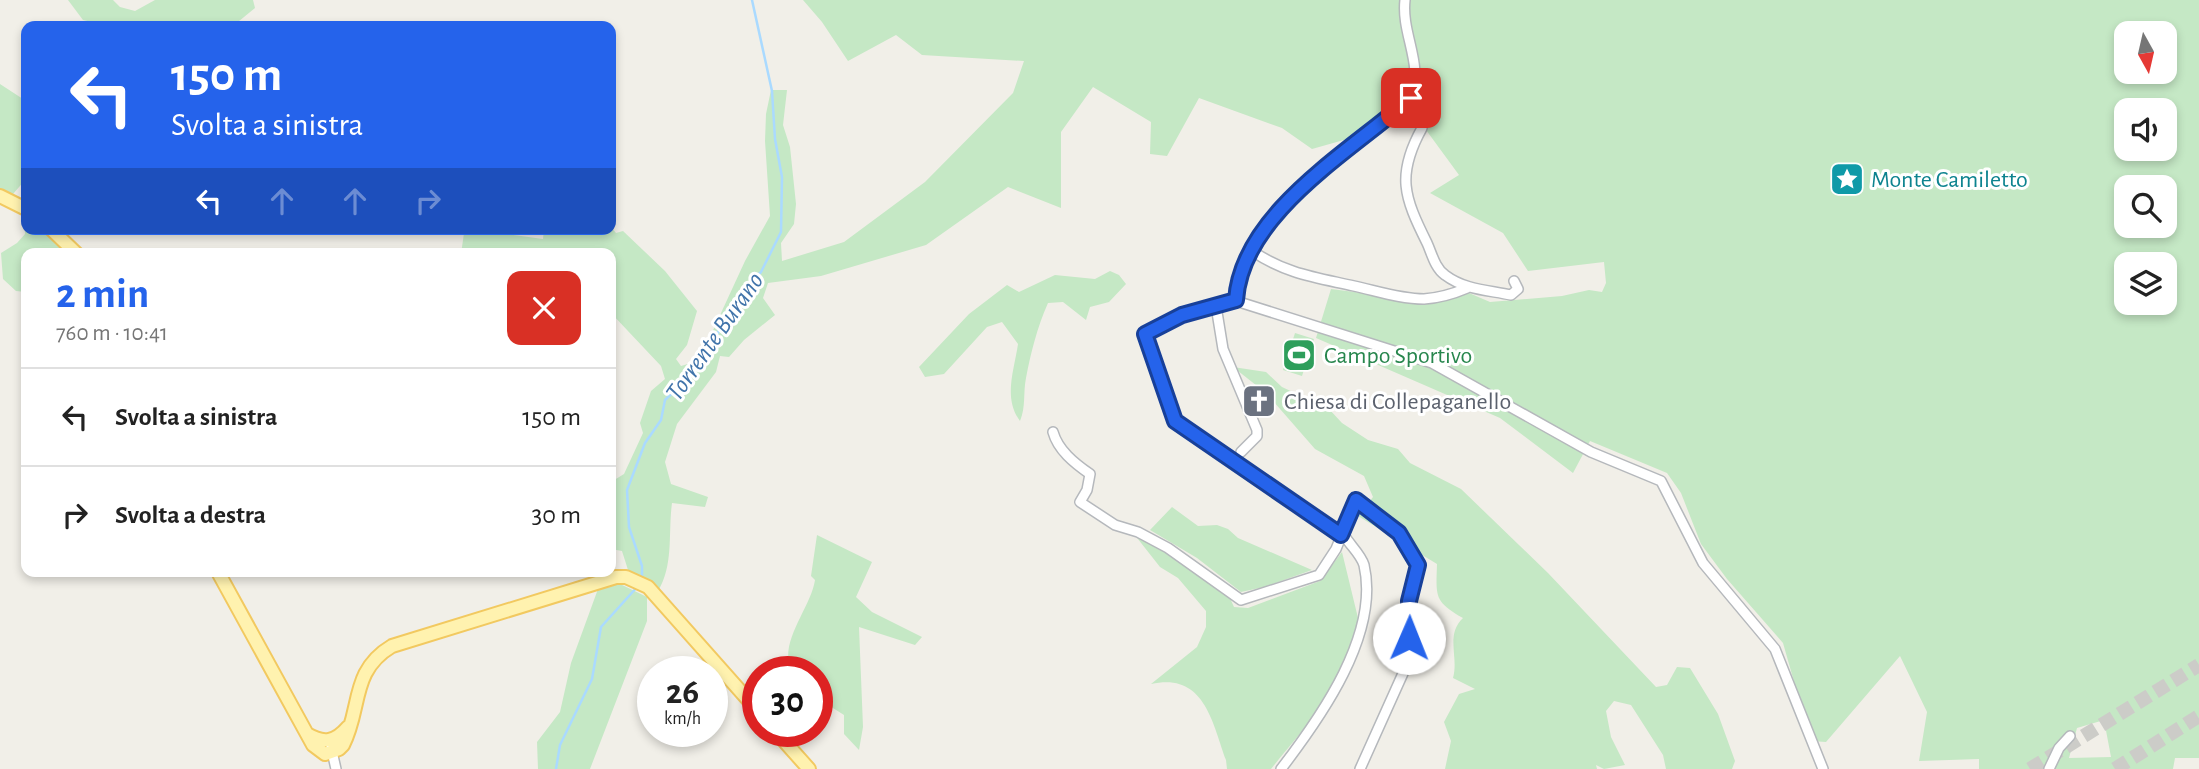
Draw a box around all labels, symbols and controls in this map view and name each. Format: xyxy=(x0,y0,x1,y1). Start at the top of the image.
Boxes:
north arrow xyxy=(2114,21,2177,84)
map controls xyxy=(2114,21,2177,315)
icon: left xyxy=(56,49,147,140)
text: 150 m xyxy=(171,51,282,100)
pin xyxy=(1381,68,1441,128)
icon: arrive xyxy=(1392,79,1430,117)
button: sound xyxy=(2114,98,2177,161)
text: Svolta a sinistra xyxy=(171,109,363,141)
place icon: Monte Camiletto xyxy=(1828,160,1866,198)
place label: Monte Camiletto xyxy=(1871,168,2028,192)
button: search xyxy=(2114,175,2177,238)
icon: left xyxy=(190,182,228,220)
icon: ahead xyxy=(263,182,301,220)
icon: ahead xyxy=(336,182,374,220)
icon: right xyxy=(409,182,447,220)
button: layers xyxy=(2114,252,2177,315)
water label: Torrente Burano xyxy=(661,268,769,406)
button: close xyxy=(507,271,581,345)
text: 2 min xyxy=(56,273,149,315)
text: 760 m · 10:41 xyxy=(56,322,168,345)
sports icon: Campo Sportivo xyxy=(1280,336,1318,374)
place label: Campo Sportivo xyxy=(1324,344,1472,368)
church icon: Chiesa di Collepaganello xyxy=(1240,382,1278,420)
place label: Chiesa di Collepaganello xyxy=(1284,390,1511,414)
icon: left xyxy=(56,398,94,436)
text: Svolta a sinistra xyxy=(115,404,277,430)
text: 150 m xyxy=(522,404,581,430)
icon: right xyxy=(56,496,94,534)
text: Svolta a destra xyxy=(115,502,266,528)
text: 30 m xyxy=(531,502,581,528)
position arrow xyxy=(1372,601,1446,675)
speed limit sign: 30 xyxy=(742,656,833,747)
text: 26 xyxy=(666,675,699,710)
text: km/h xyxy=(664,710,701,728)

